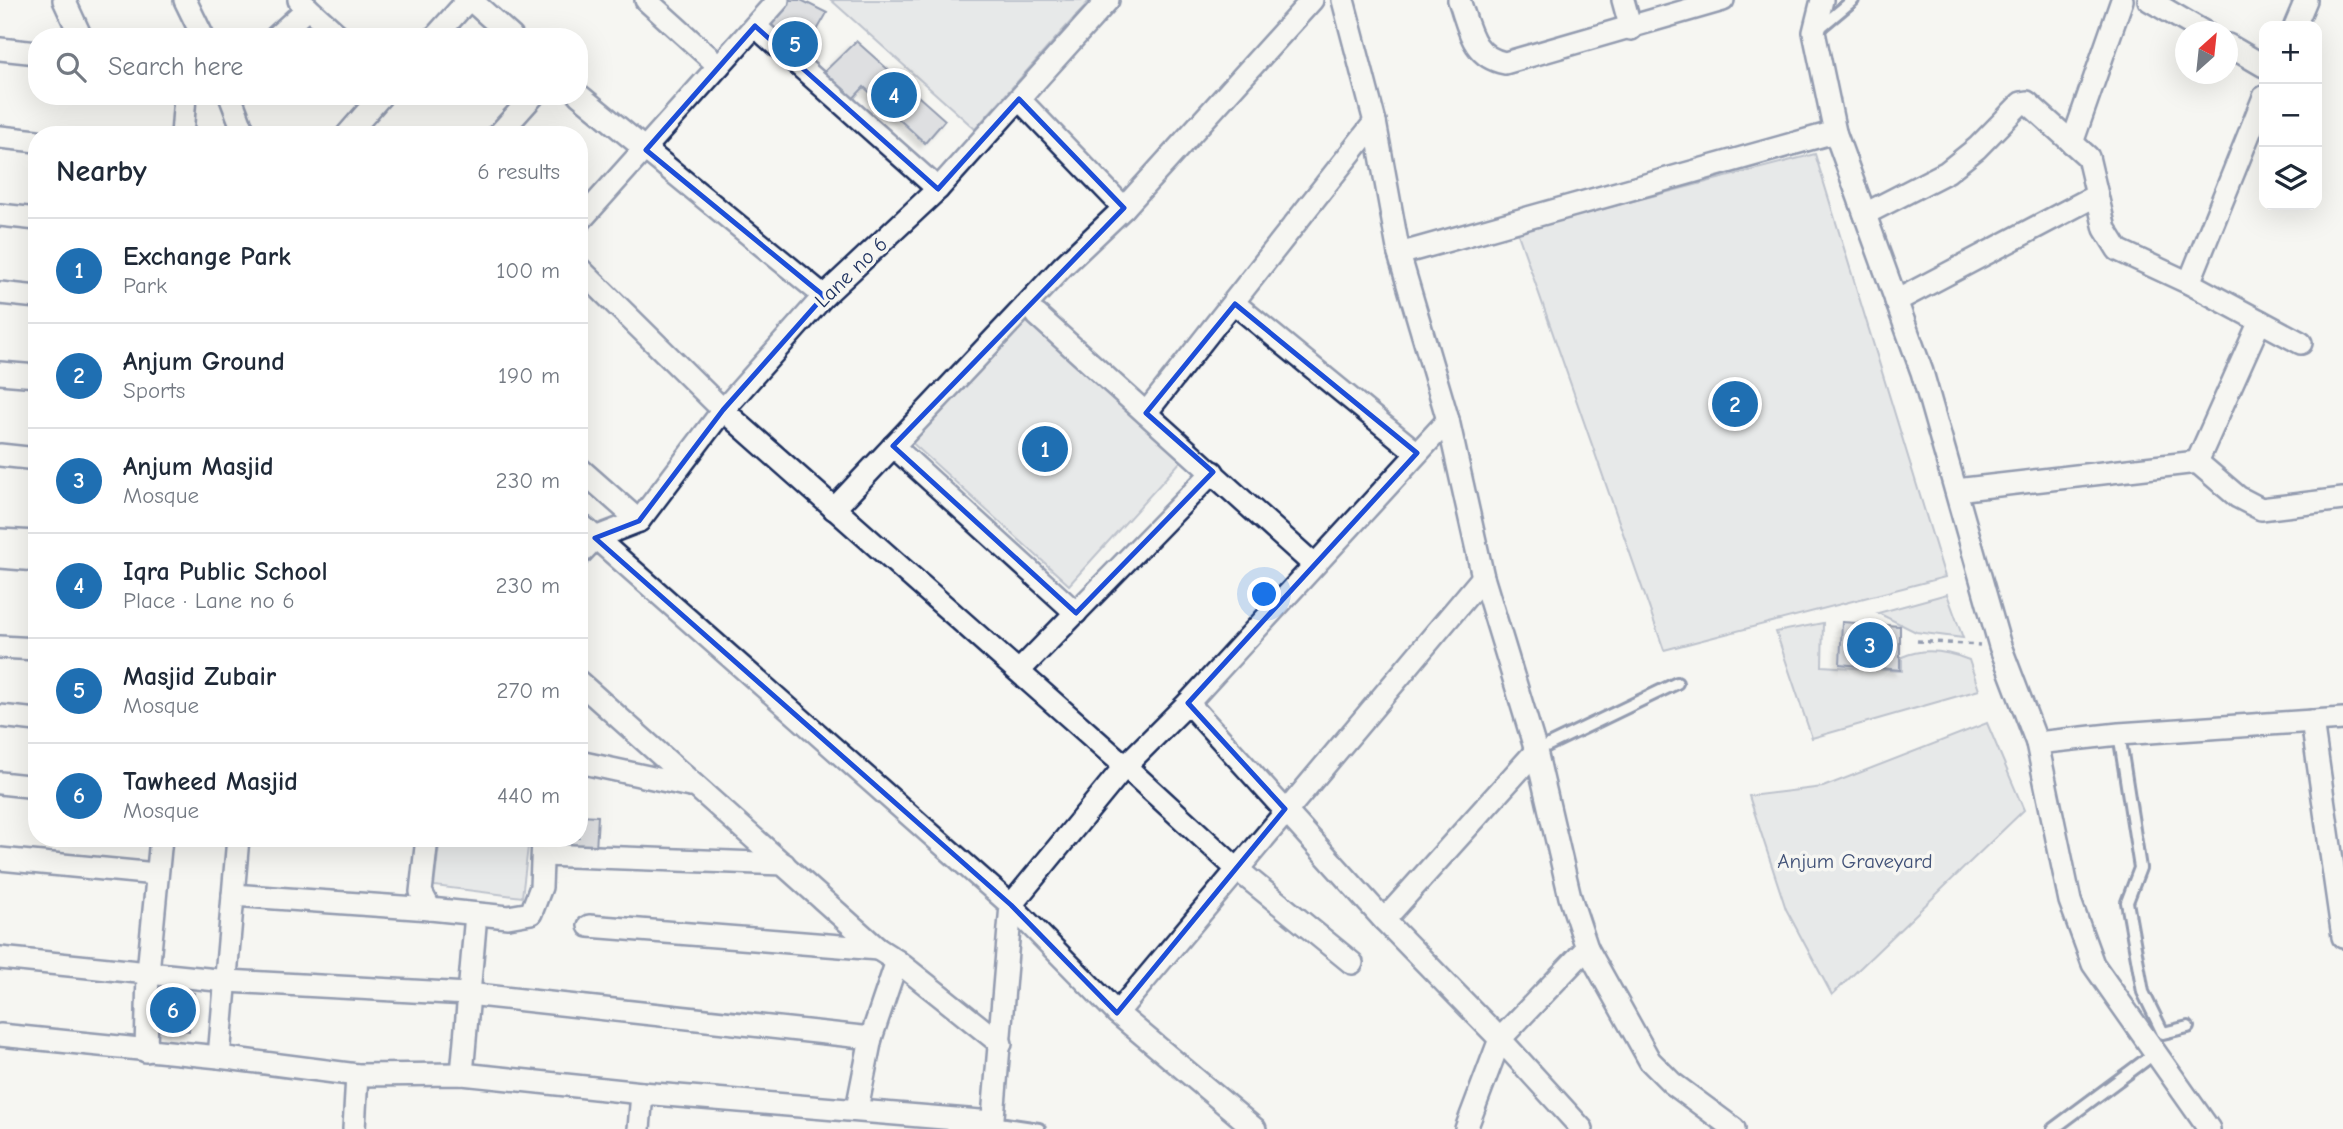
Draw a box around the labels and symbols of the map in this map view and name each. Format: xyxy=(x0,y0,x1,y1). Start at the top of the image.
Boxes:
pin: 5 xyxy=(772,18,818,70)
north arrow xyxy=(2175,21,2238,84)
pin: 4 xyxy=(871,69,917,121)
street label: Lane no 6 xyxy=(810,232,892,312)
pin: 2 xyxy=(1712,378,1758,430)
pin: 1 xyxy=(1022,423,1068,475)
your location xyxy=(1247,577,1281,611)
pin: 3 xyxy=(1847,619,1893,671)
park label: Anjum Graveyard xyxy=(1777,849,1933,873)
pin: 6 xyxy=(150,984,196,1036)

